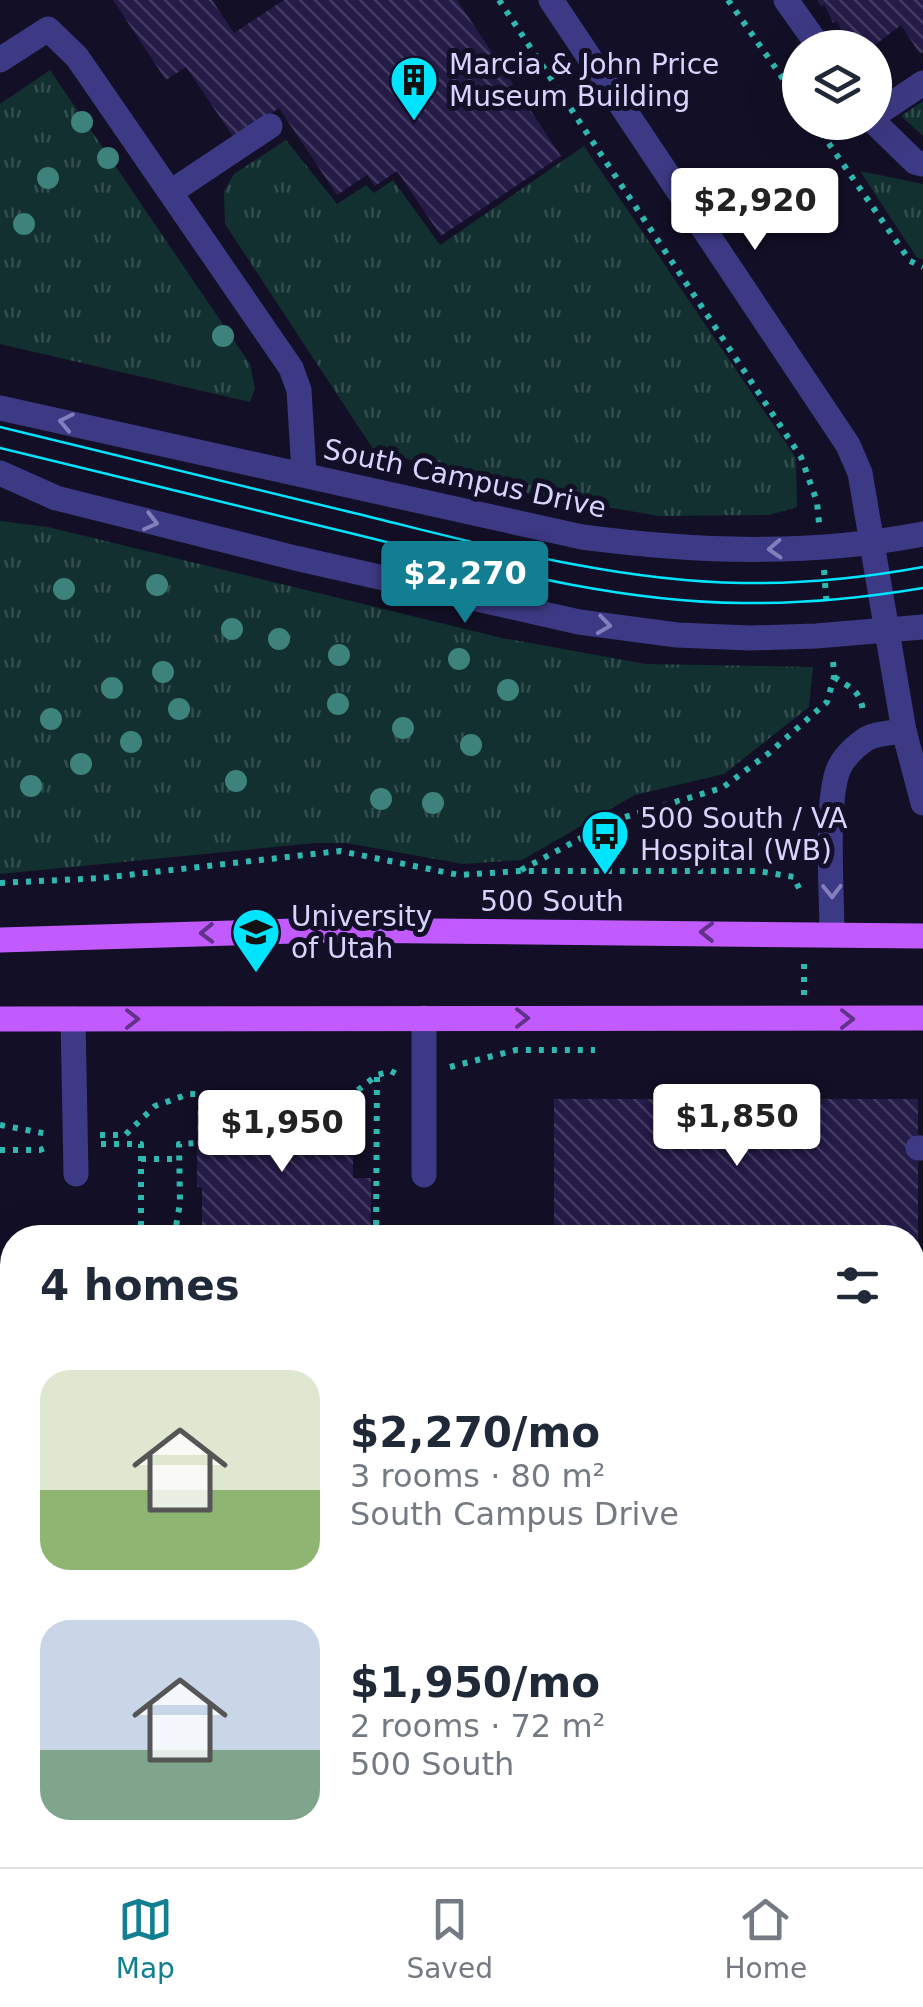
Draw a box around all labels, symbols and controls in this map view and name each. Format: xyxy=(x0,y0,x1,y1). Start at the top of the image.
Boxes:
map controls xyxy=(782,30,892,140)
button: layers xyxy=(782,30,892,140)
place label: Marcia & John Price Museum Building xyxy=(449,48,719,113)
building icon: Marcia & John Price Museum Building xyxy=(388,54,440,122)
pin: $2,920 xyxy=(674,168,836,253)
text: $2,920 xyxy=(693,181,817,219)
one-way arrow xyxy=(58,413,75,434)
street label: South Campus Drive xyxy=(321,432,609,525)
one-way arrow xyxy=(142,510,159,531)
one-way arrow xyxy=(767,538,783,559)
pin: $2,270 xyxy=(384,541,546,626)
text: $2,270 xyxy=(403,554,527,592)
one-way arrow xyxy=(596,614,612,635)
place label: 500 South / VA Hospital (WB) xyxy=(640,802,847,867)
bus stop icon: 500 South / VA Hospital (WB) xyxy=(579,808,631,876)
one-way arrow xyxy=(821,884,843,899)
street label: 500 South xyxy=(480,885,624,918)
place label: University of Utah xyxy=(291,900,432,965)
school or university icon: University of Utah xyxy=(230,906,282,974)
one-way arrow xyxy=(698,921,714,943)
one-way arrow xyxy=(198,922,214,943)
one-way arrow xyxy=(514,1007,530,1029)
one-way arrow xyxy=(126,1008,141,1030)
one-way arrow xyxy=(840,1008,855,1030)
pin: $1,850 xyxy=(656,1084,818,1169)
pin: $1,950 xyxy=(201,1090,363,1175)
text: $1,850 xyxy=(675,1097,799,1135)
text: $1,950 xyxy=(220,1103,344,1141)
icon: filters xyxy=(830,1258,885,1313)
text: 4 homes xyxy=(40,1261,240,1310)
text: $2,270/mo xyxy=(350,1408,600,1457)
icon: home xyxy=(120,1410,240,1530)
text: 3 rooms · 80 m² xyxy=(350,1457,605,1495)
text: South Campus Drive xyxy=(350,1495,679,1533)
text: $1,950/mo xyxy=(350,1658,600,1707)
icon: home xyxy=(120,1660,240,1780)
text: 2 rooms · 72 m² xyxy=(350,1707,605,1745)
text: 500 South xyxy=(350,1745,514,1783)
tab: Map xyxy=(116,1892,175,1985)
tab: Saved xyxy=(406,1892,493,1985)
tab: Home xyxy=(725,1892,807,1985)

